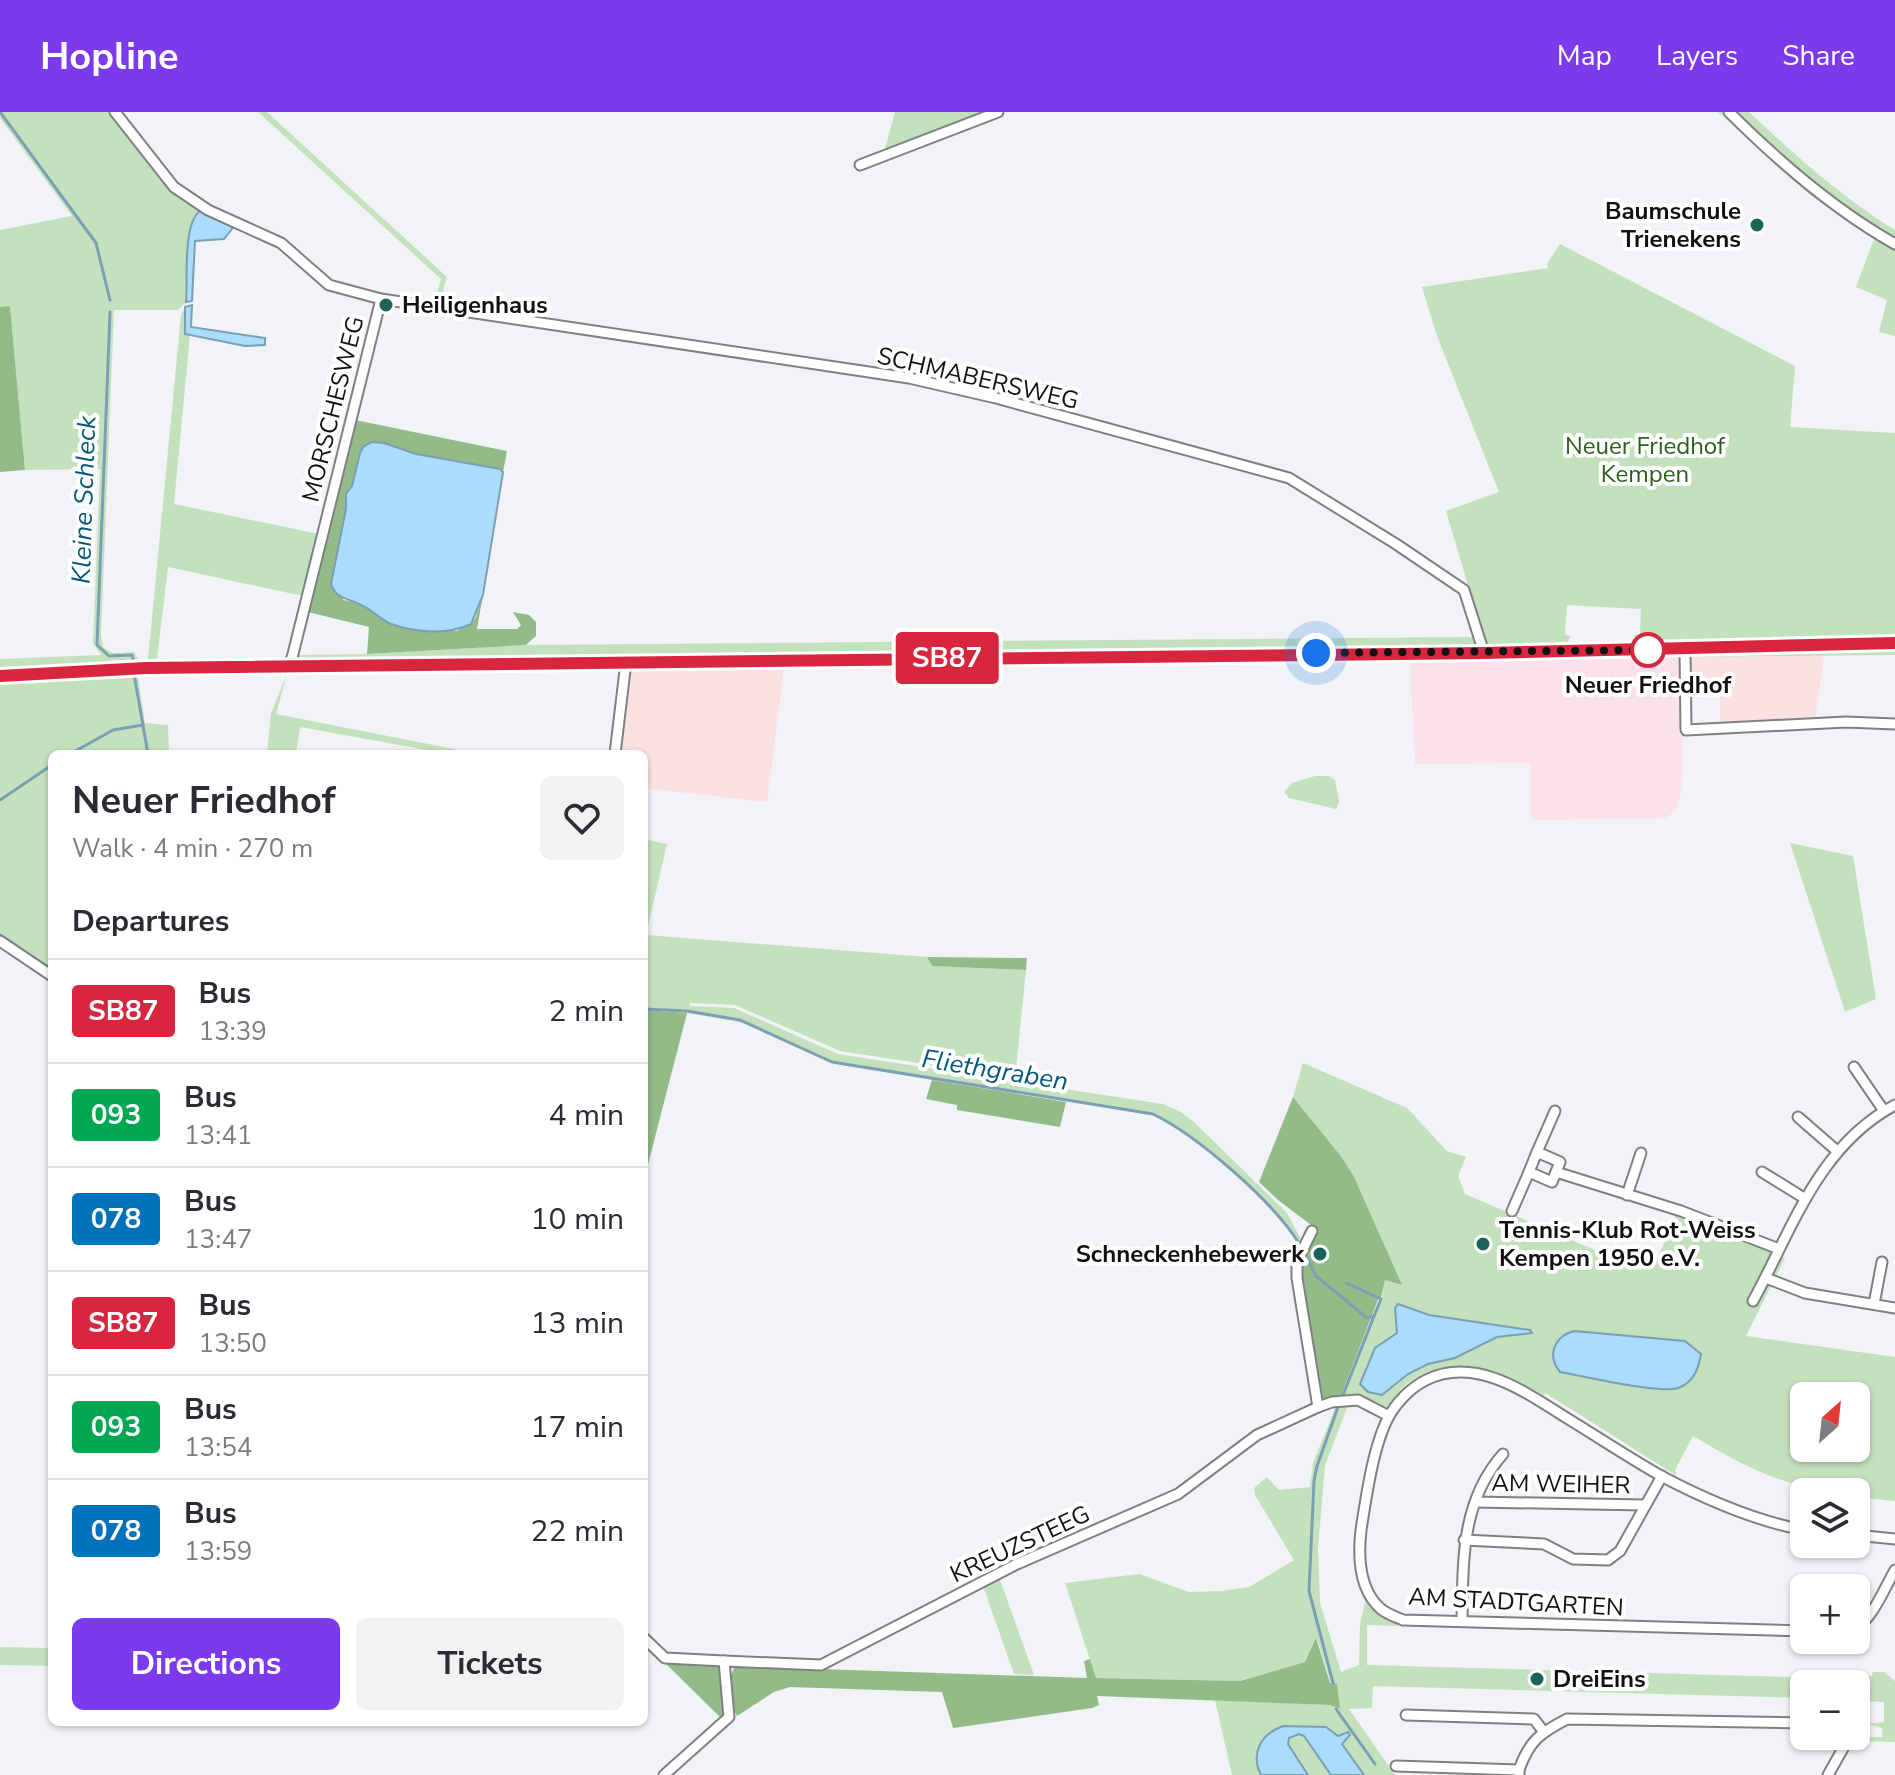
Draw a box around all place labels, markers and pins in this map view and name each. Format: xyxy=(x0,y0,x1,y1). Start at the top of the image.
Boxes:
place label: Baumschule Trienekens xyxy=(1605,195,1741,255)
marker: Baumschule Trienekens xyxy=(1748,216,1766,234)
place label: Heiligenhaus xyxy=(402,289,548,321)
marker: Heiligenhaus xyxy=(377,296,395,314)
marker: Neuer Friedhof xyxy=(1631,633,1665,667)
place label: Neuer Friedhof xyxy=(1565,669,1732,701)
place label: Tennis-Klub Rot-Weiss Kempen 1950 e.V. xyxy=(1499,1214,1756,1274)
marker: Tennis-Klub Rot-Weiss Kempen 1950 e.V. xyxy=(1474,1235,1492,1253)
place label: Schneckenhebewerk xyxy=(1076,1238,1305,1270)
marker: Schneckenhebewerk xyxy=(1311,1245,1329,1263)
place label: DreiEins xyxy=(1553,1663,1646,1695)
marker: DreiEins xyxy=(1528,1670,1546,1688)

